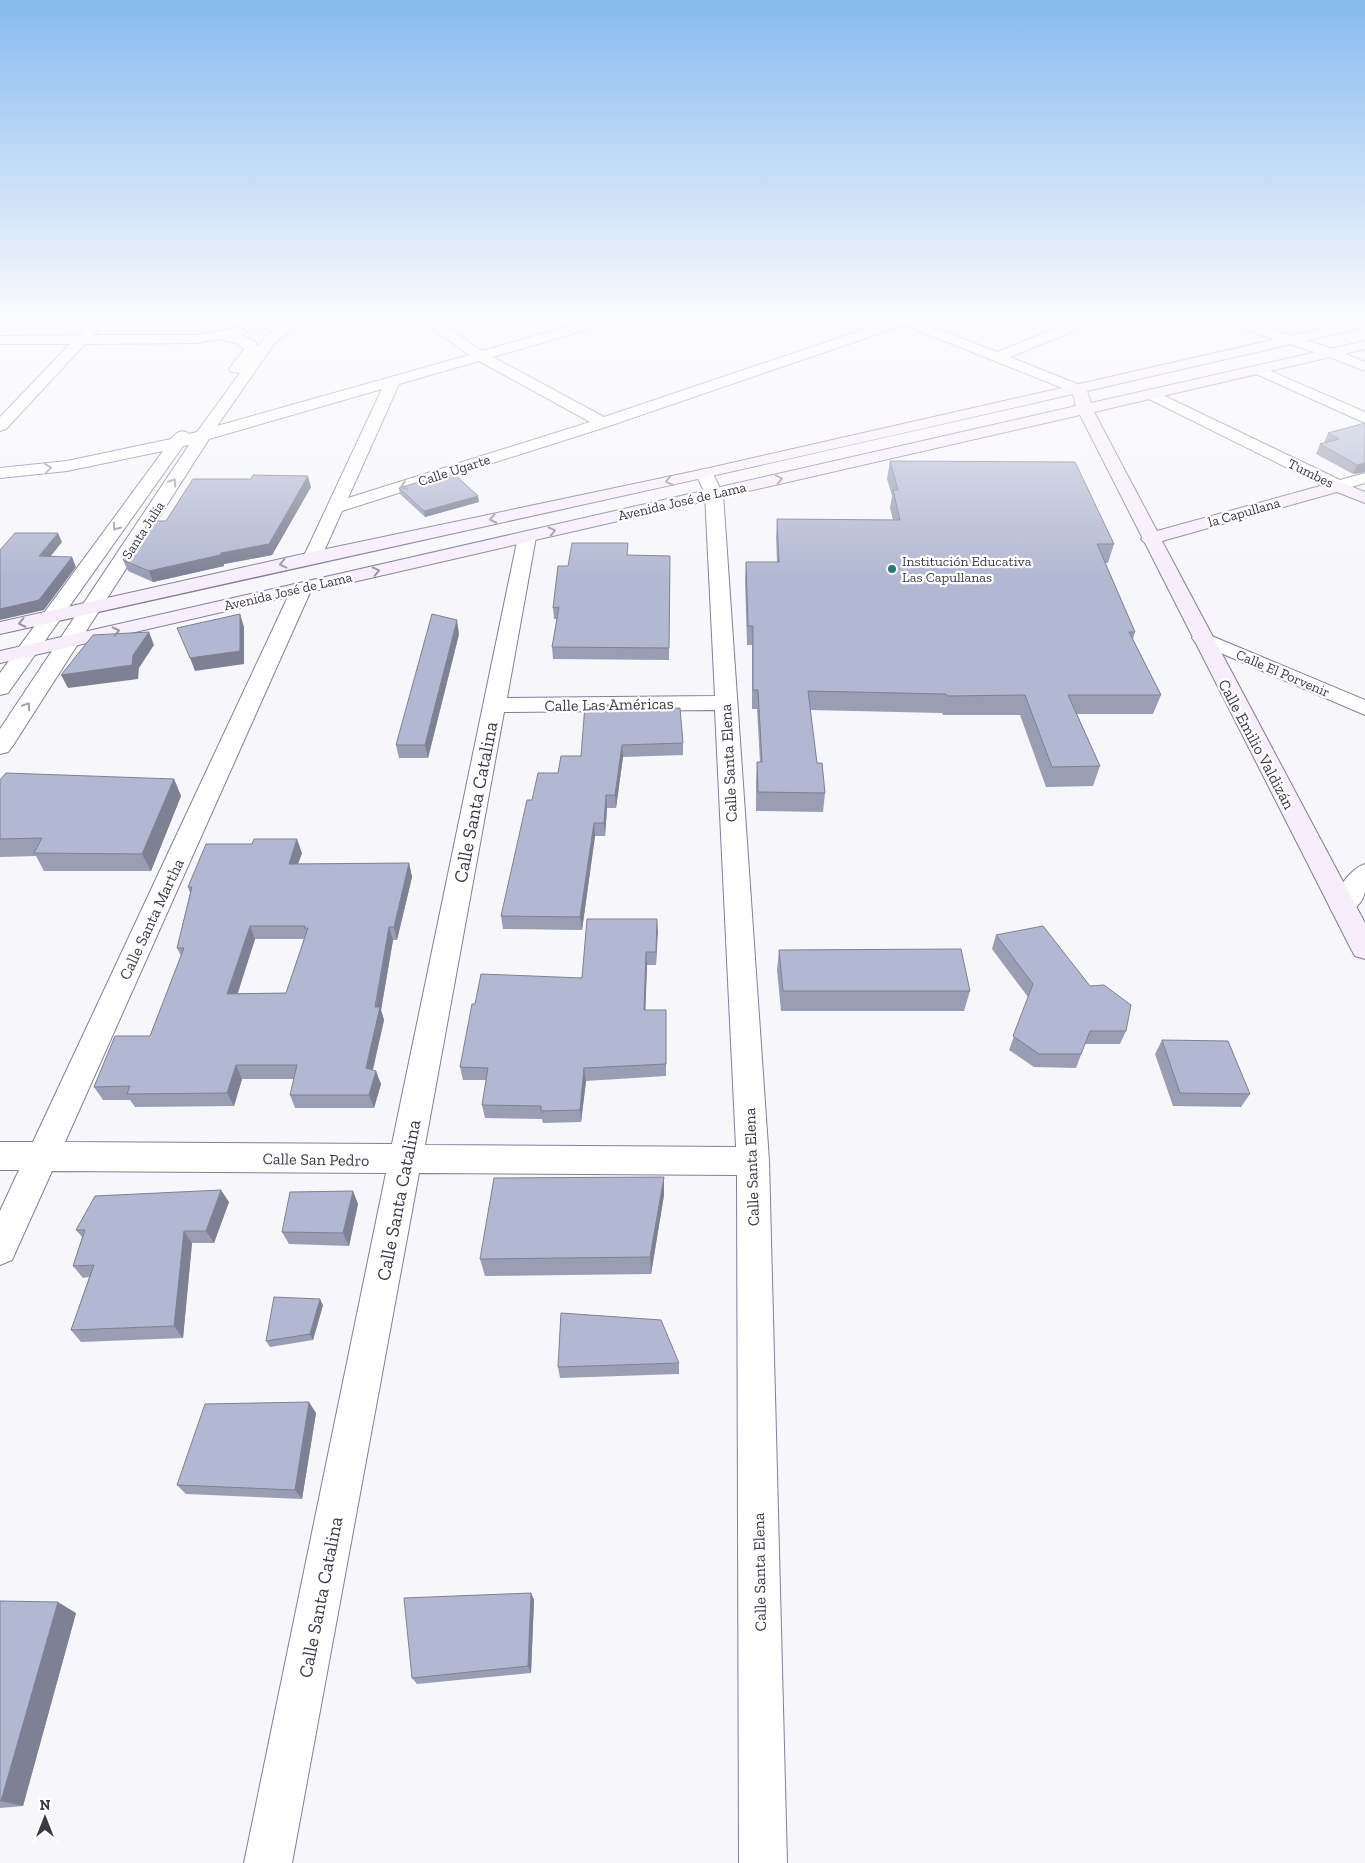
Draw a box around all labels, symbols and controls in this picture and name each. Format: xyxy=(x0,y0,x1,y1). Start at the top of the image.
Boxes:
street label: Calle Ugarte xyxy=(416,451,493,490)
street label: Tumbes xyxy=(1285,455,1336,492)
one-way arrow xyxy=(45,463,53,474)
one-way arrow xyxy=(774,474,783,485)
one-way arrow xyxy=(665,475,674,486)
street label: Avenida José de Lama xyxy=(616,478,748,525)
one-way arrow xyxy=(167,479,176,488)
one-way arrow xyxy=(400,481,408,491)
street label: la Capullana xyxy=(1206,494,1282,531)
street label: Santa Julia xyxy=(118,498,169,562)
one-way arrow xyxy=(489,513,497,524)
one-way arrow xyxy=(113,521,122,531)
one-way arrow xyxy=(548,526,556,537)
place label: Institución Educativa Las Capullanas xyxy=(902,553,1032,586)
one-way arrow xyxy=(278,558,287,569)
marker: Institución Educativa Las Capullanas xyxy=(886,563,898,575)
one-way arrow xyxy=(372,566,381,577)
street label: Avenida José de Lama xyxy=(222,568,354,615)
one-way arrow xyxy=(17,617,26,628)
one-way arrow xyxy=(111,626,120,637)
street label: Calle El Porvenir xyxy=(1233,646,1332,701)
street label: Calle Emilio Valdizán xyxy=(1214,676,1299,813)
street label: Calle Las Américas xyxy=(544,694,674,715)
one-way arrow xyxy=(21,703,30,712)
street label: Calle Santa Elena xyxy=(716,703,741,823)
street label: Calle Santa Catalina xyxy=(449,720,502,885)
street label: Calle Santa Martha xyxy=(115,855,188,983)
street label: Calle Santa Elena xyxy=(740,1107,763,1227)
street label: Calle Santa Catalina xyxy=(372,1118,425,1283)
street label: Calle San Pedro xyxy=(262,1149,370,1170)
street label: Calle Santa Elena xyxy=(749,1512,770,1631)
street label: Calle Santa Catalina xyxy=(294,1515,347,1680)
north arrow xyxy=(20,1793,70,1843)
text: N xyxy=(40,1797,51,1814)

